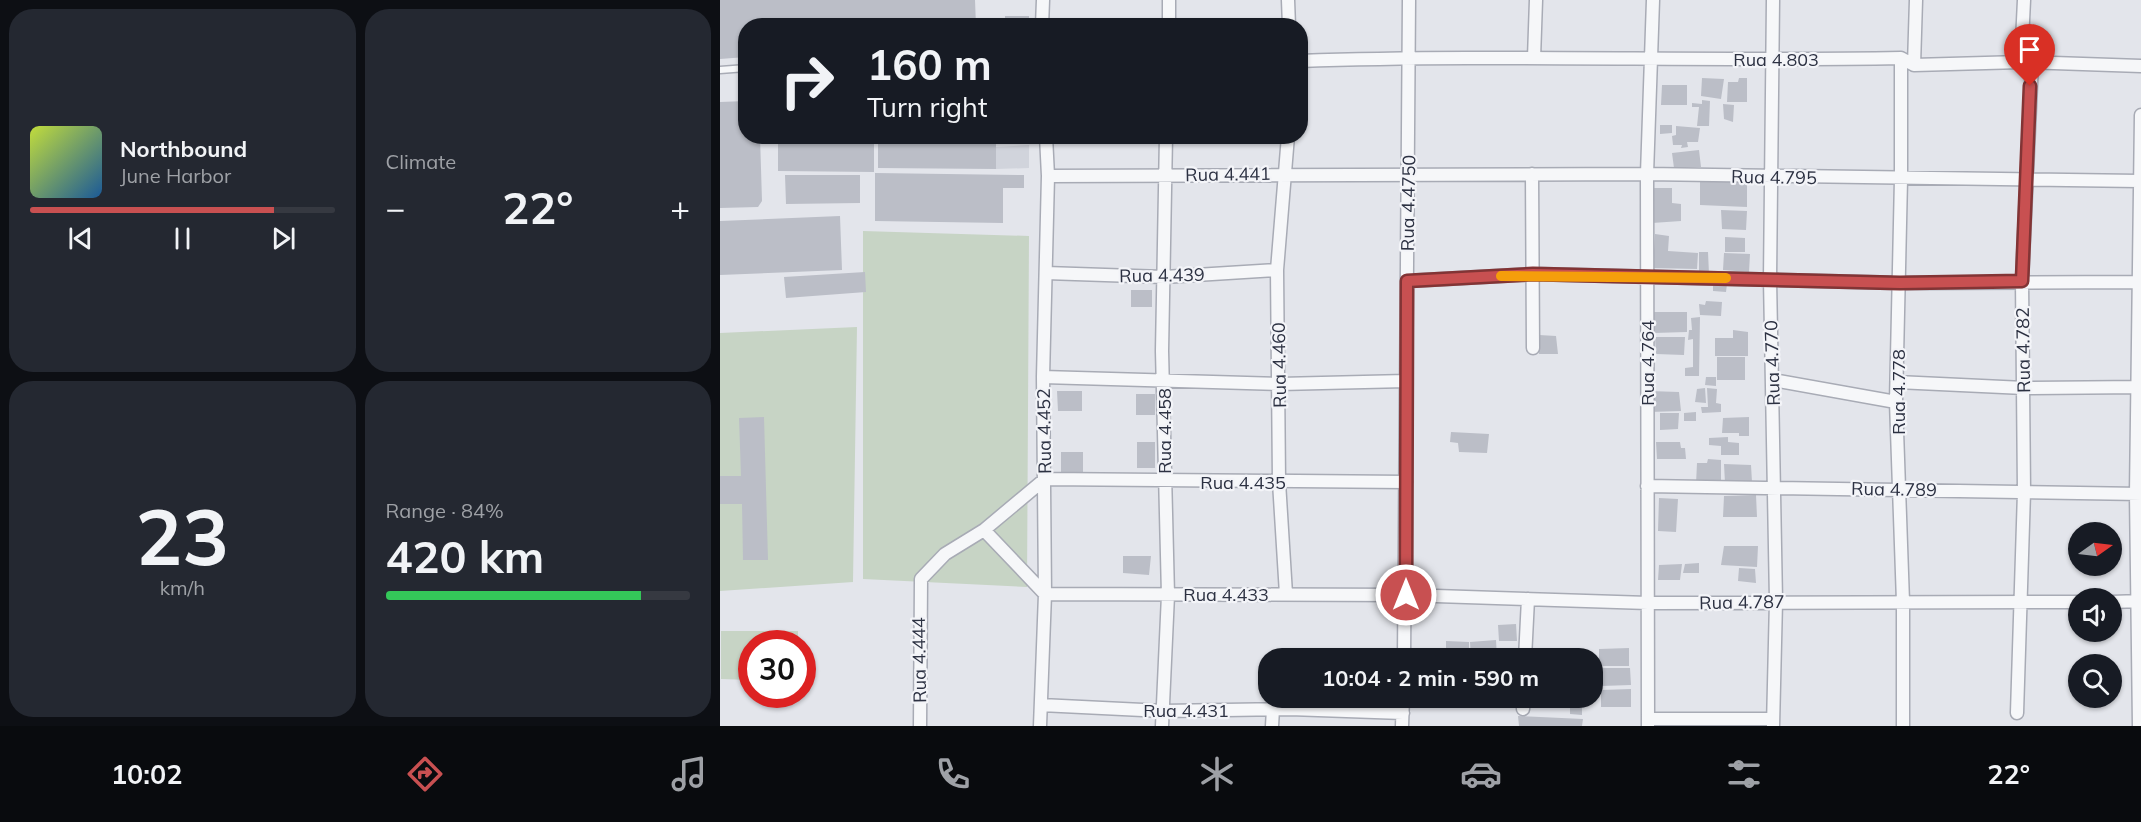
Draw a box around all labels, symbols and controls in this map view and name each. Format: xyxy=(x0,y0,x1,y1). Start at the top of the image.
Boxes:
pin xyxy=(2004,24,2055,86)
icon: arrive xyxy=(2013,33,2046,66)
text: 160 m xyxy=(867,38,992,91)
icon: right xyxy=(768,42,846,120)
street label: Rua 4.803 xyxy=(1733,48,1819,71)
text: Turn right xyxy=(867,90,987,124)
text: Northbound xyxy=(120,135,247,163)
text: Climate xyxy=(386,149,456,174)
street label: Rua 4.4750 xyxy=(1396,155,1420,251)
street label: Rua 4.441 xyxy=(1185,162,1271,186)
text: June Harbor xyxy=(120,163,231,188)
street label: Rua 4.795 xyxy=(1731,165,1817,189)
text: 22° xyxy=(502,179,573,235)
text: − xyxy=(386,187,405,228)
text: + xyxy=(670,187,690,228)
icon: previous xyxy=(64,222,97,255)
icon: pause xyxy=(166,222,199,255)
icon: next xyxy=(267,222,300,255)
street label: Rua 4.439 xyxy=(1119,263,1205,287)
street label: Rua 4.782 xyxy=(2011,307,2035,393)
street label: Rua 4.764 xyxy=(1636,320,1659,406)
street label: Rua 4.770 xyxy=(1759,320,1785,406)
street label: Rua 4.460 xyxy=(1267,322,1291,408)
street label: Rua 4.778 xyxy=(1887,349,1910,435)
street label: Rua 4.452 xyxy=(1032,388,1056,474)
street label: Rua 4.458 xyxy=(1153,388,1176,474)
street label: Rua 4.435 xyxy=(1200,471,1286,494)
street label: Rua 4.789 xyxy=(1851,477,1937,501)
text: 23 xyxy=(135,487,229,585)
text: Range · 84% xyxy=(386,498,504,523)
north arrow xyxy=(2068,522,2122,576)
map controls xyxy=(2068,522,2122,708)
text: 420 km xyxy=(386,528,544,584)
position arrow xyxy=(1374,563,1438,627)
text: km/h xyxy=(160,575,205,600)
street label: Rua 4.433 xyxy=(1183,583,1269,606)
button: sound xyxy=(2068,588,2122,642)
street label: Rua 4.787 xyxy=(1699,590,1785,614)
street label: Rua 4.444 xyxy=(907,617,931,703)
speed limit sign: 30 xyxy=(738,630,816,708)
button: search xyxy=(2068,654,2122,708)
text: 10:04 · 2 min · 590 m xyxy=(1322,664,1539,692)
street label: Rua 4.431 xyxy=(1143,699,1229,722)
icon: directions xyxy=(404,753,446,795)
icon: music xyxy=(668,753,710,795)
icon: phone xyxy=(932,753,974,795)
icon: climate xyxy=(1196,753,1238,795)
icon: car xyxy=(1460,753,1502,795)
icon: filters xyxy=(1723,753,1765,795)
text: 10:02 xyxy=(111,757,182,791)
text: 22° xyxy=(1987,757,2030,791)

